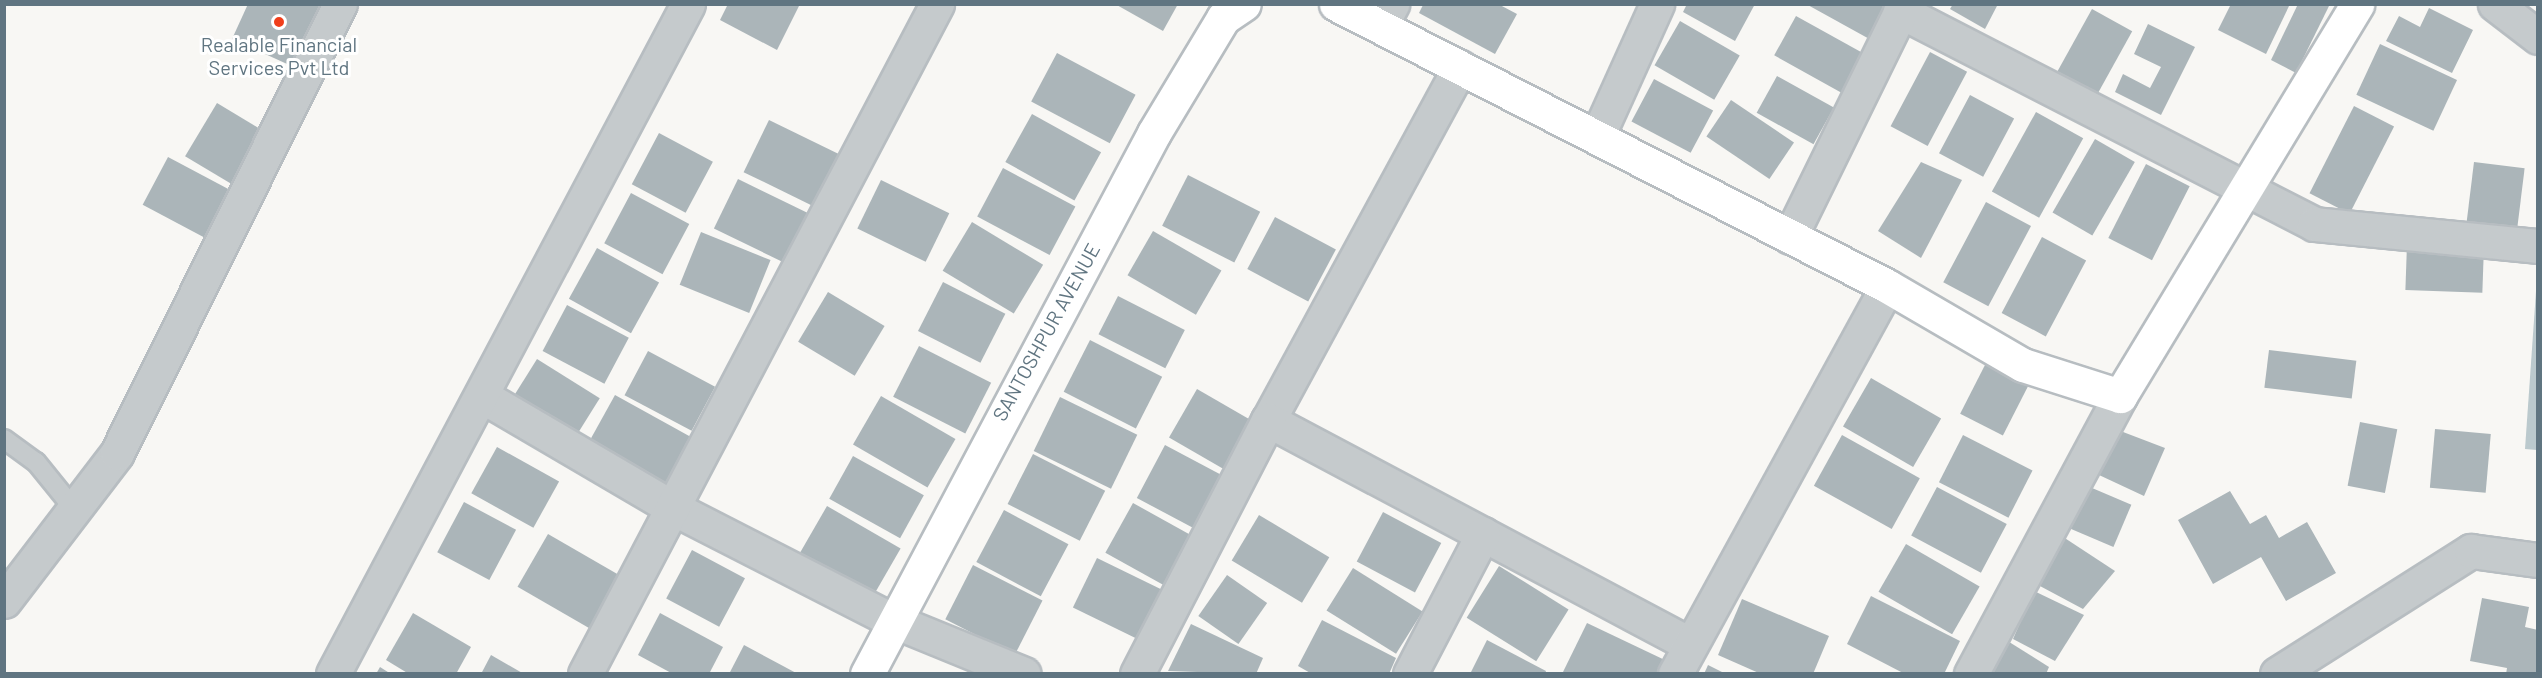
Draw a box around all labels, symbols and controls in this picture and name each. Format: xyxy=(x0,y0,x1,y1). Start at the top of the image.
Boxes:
marker: Realable Financial Services Pvt Ltd xyxy=(272,15,286,29)
place label: Realable Financial Services Pvt Ltd xyxy=(201,32,357,79)
street label: SANTOSHPUR AVENUE xyxy=(987,239,1105,425)

